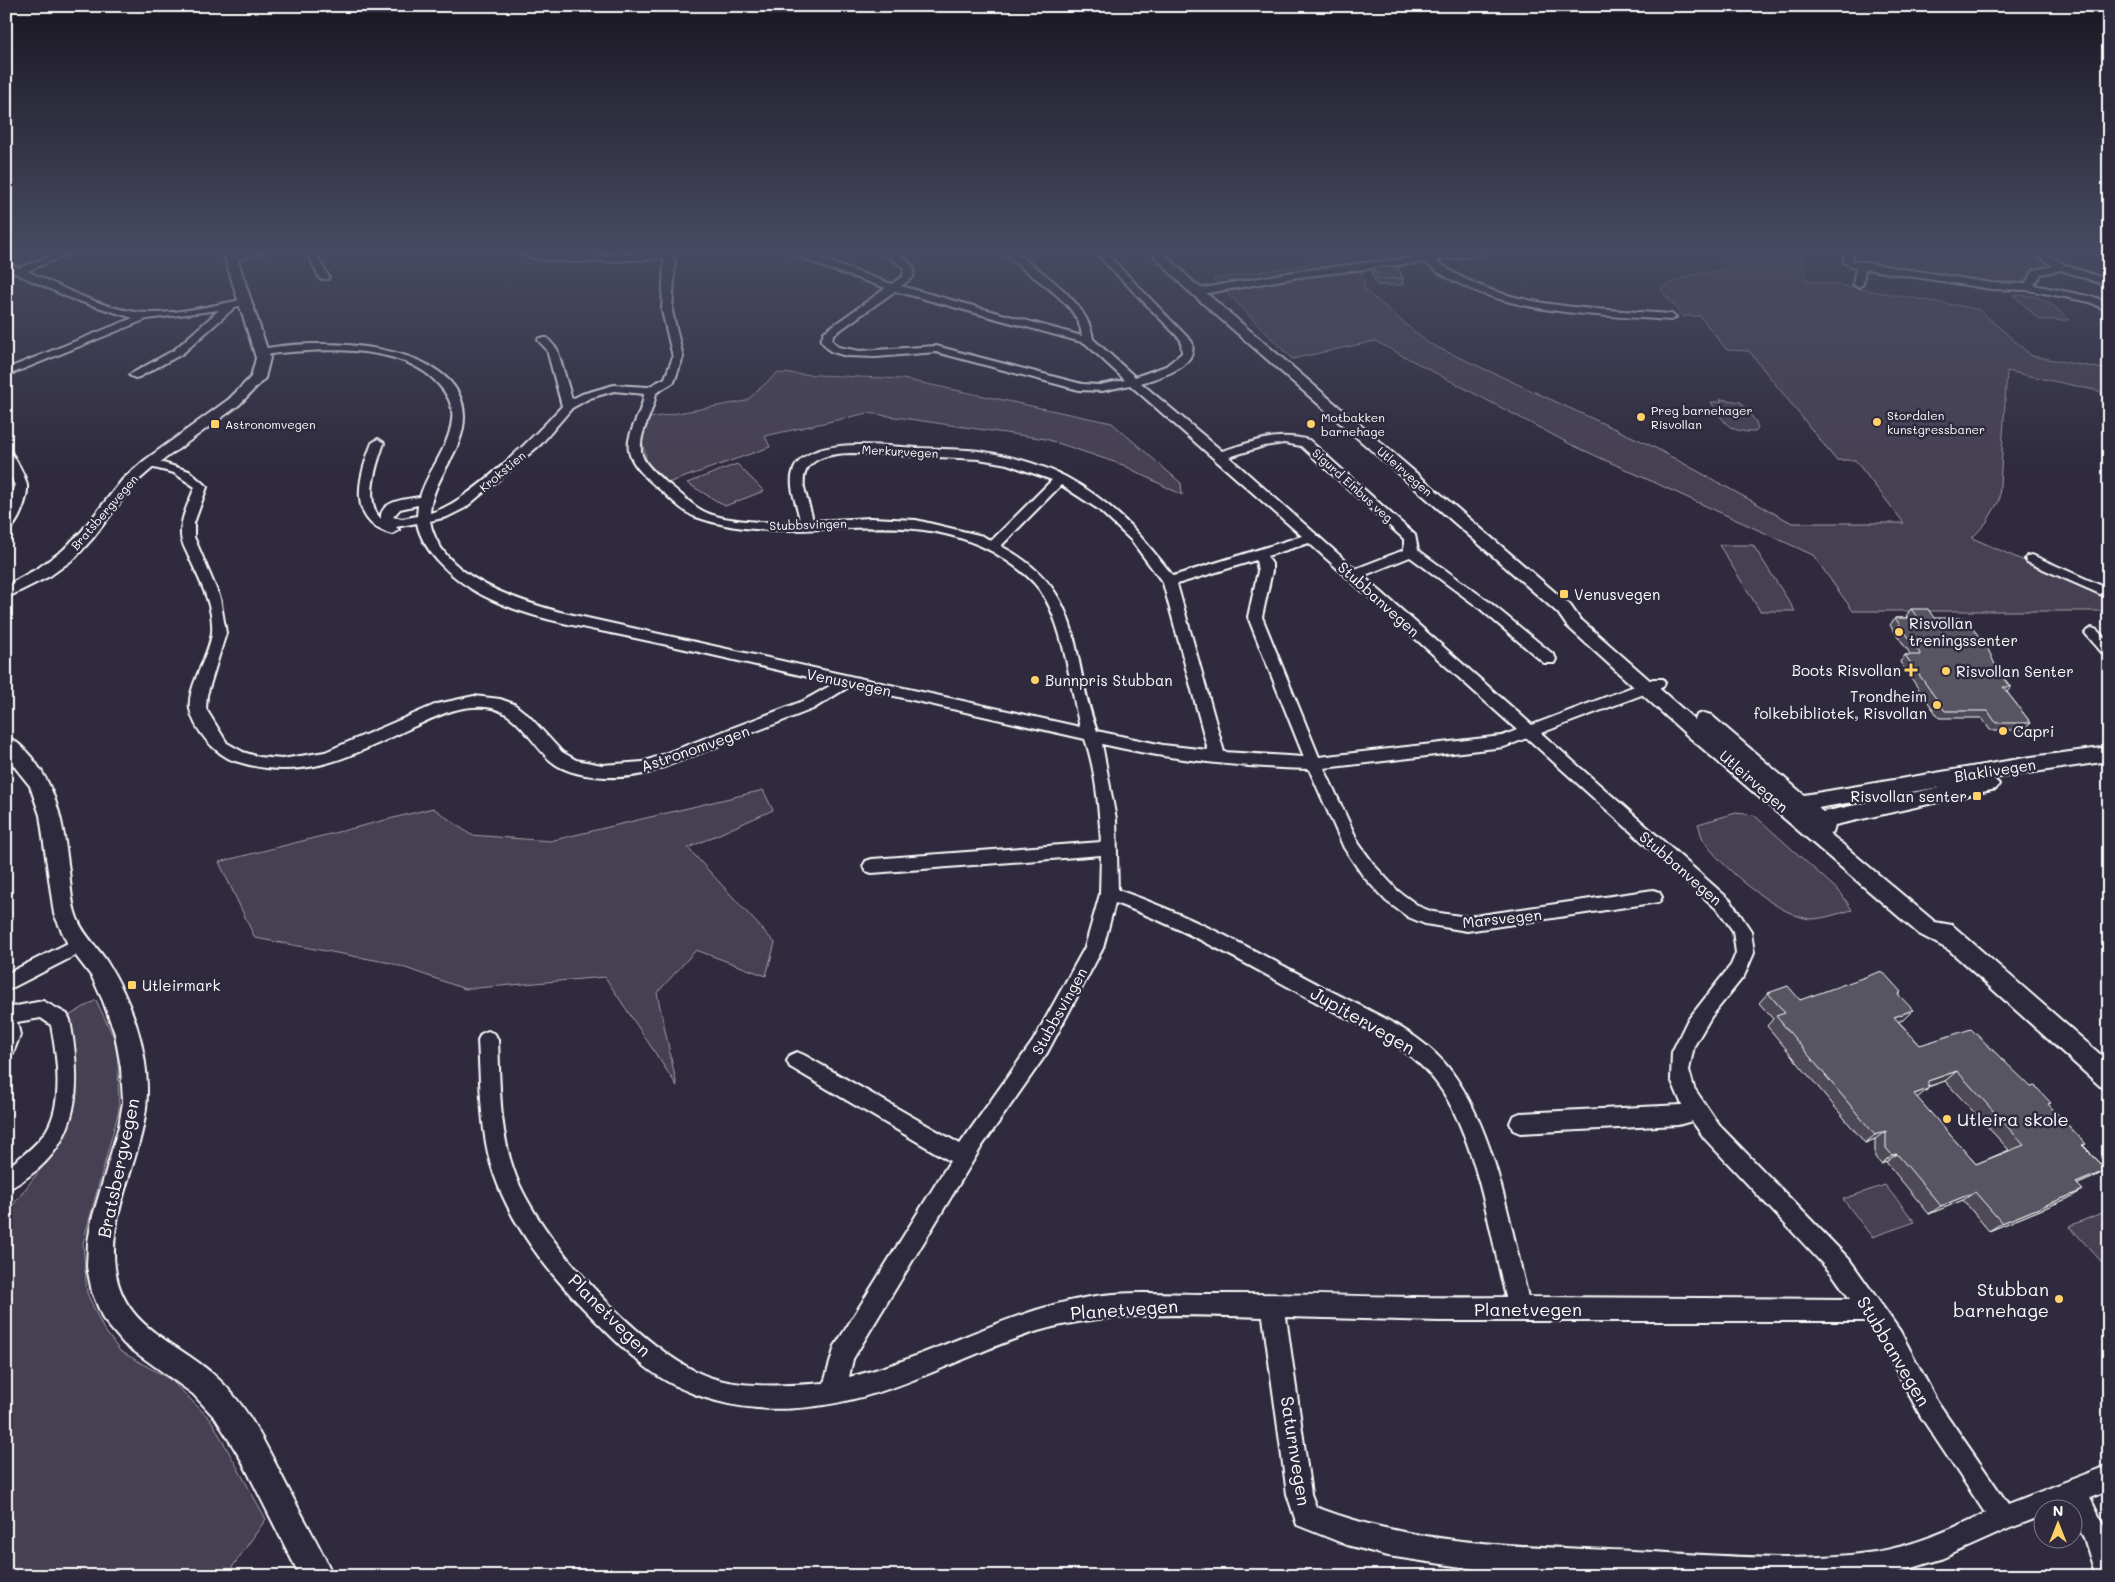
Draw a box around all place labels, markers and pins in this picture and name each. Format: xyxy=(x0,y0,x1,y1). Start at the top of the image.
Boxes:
place label: Preg barnehager Risvollan xyxy=(1651,402,1752,432)
place label: Stordalen kunstgressbaner xyxy=(1887,407,1985,437)
place label: Motbakken barnehage xyxy=(1321,409,1385,439)
marker: Preg barnehager Risvollan xyxy=(1635,411,1647,423)
place label: Astronomvegen xyxy=(225,416,316,432)
marker: Stordalen kunstgressbaner xyxy=(1871,416,1883,428)
marker: Astronomvegen xyxy=(209,418,221,430)
marker: Motbakken barnehage xyxy=(1305,418,1317,430)
place label: Venusvegen xyxy=(1574,584,1660,604)
marker: Venusvegen xyxy=(1558,588,1570,600)
place label: Risvollan treningssenter xyxy=(1909,613,2018,650)
marker: Risvollan treningssenter xyxy=(1893,626,1905,638)
place label: Boots Risvollan xyxy=(1792,660,1901,680)
place label: Risvollan Senter xyxy=(1956,661,2074,681)
marker: Boots Risvollan xyxy=(1905,664,1917,676)
marker: Risvollan Senter xyxy=(1940,665,1952,677)
place label: Bunnpris Stubban xyxy=(1045,670,1173,690)
marker: Bunnpris Stubban xyxy=(1029,674,1041,686)
place label: Trondheim folkebibliotek, Risvollan xyxy=(1754,686,1927,723)
marker: Trondheim folkebibliotek, Risvollan xyxy=(1931,699,1943,711)
place label: Capri xyxy=(2013,721,2054,741)
marker: Capri xyxy=(1997,725,2009,737)
place label: Risvollan senter xyxy=(1850,786,1967,806)
marker: Risvollan senter xyxy=(1971,790,1983,802)
place label: Utleirmark xyxy=(142,975,221,995)
marker: Utleirmark xyxy=(126,979,138,991)
place label: Utleira skole xyxy=(1957,1107,2069,1131)
marker: Utleira skole xyxy=(1941,1113,1953,1125)
place label: Stubban barnehage xyxy=(1953,1277,2049,1322)
marker: Stubban barnehage xyxy=(2053,1293,2065,1305)

